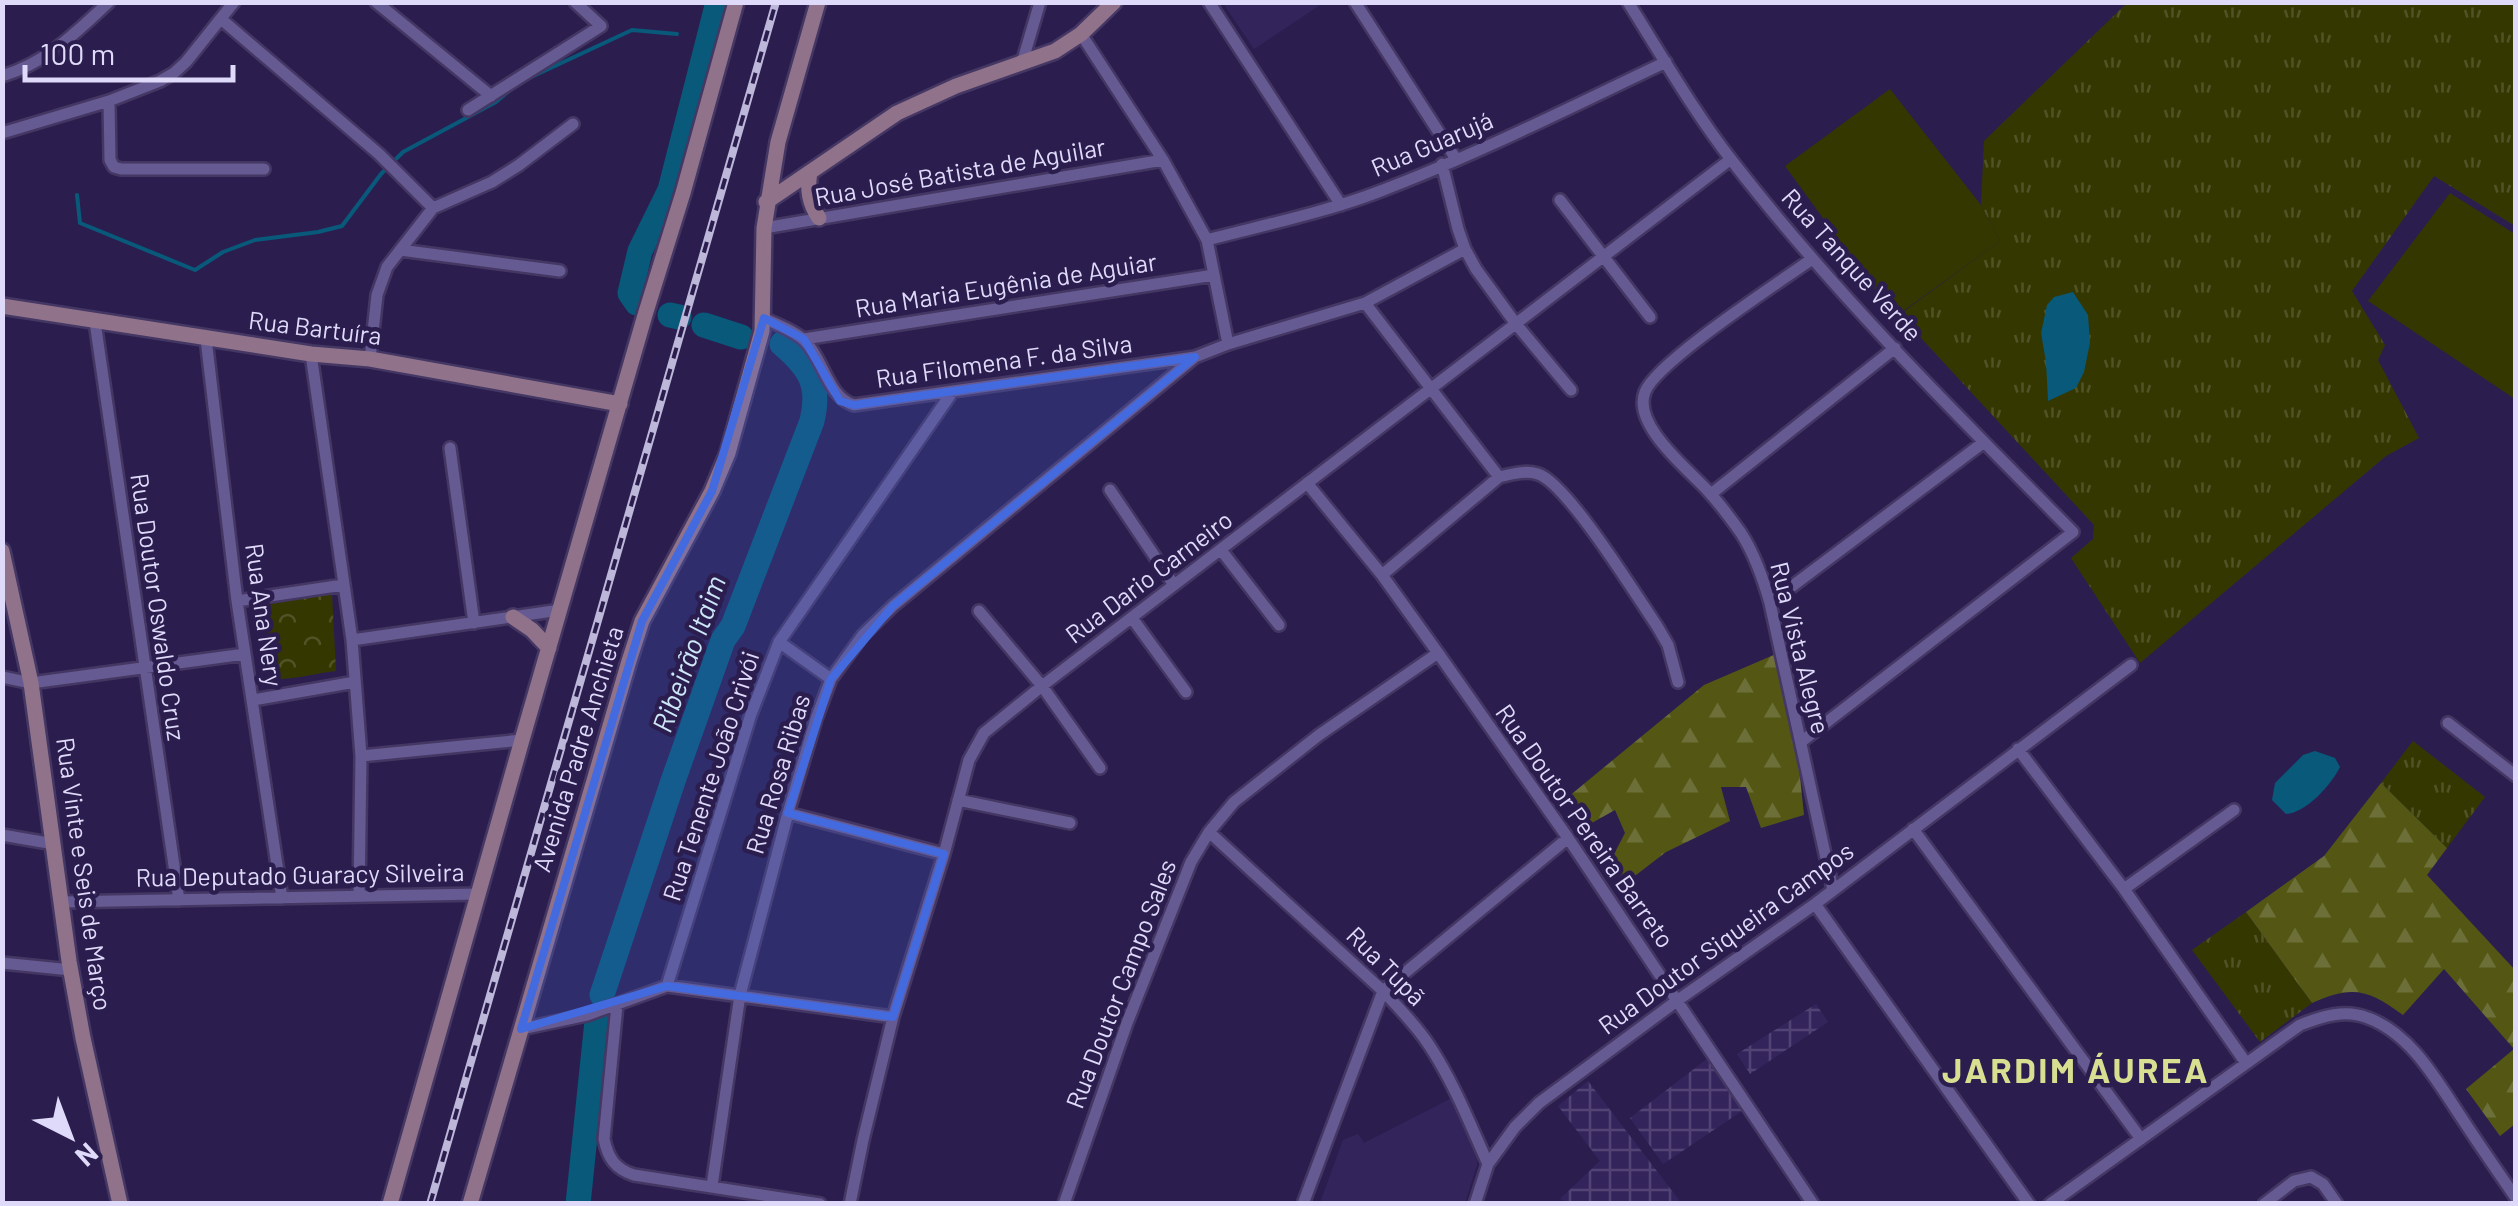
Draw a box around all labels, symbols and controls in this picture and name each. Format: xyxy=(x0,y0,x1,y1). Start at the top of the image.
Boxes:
scale bar xyxy=(25,20,232,82)
text: 100 m xyxy=(40,35,115,71)
street label: Rua Guarujá xyxy=(1366,104,1497,182)
street label: Rua José Batista de Aguilar xyxy=(812,131,1108,211)
street label: Rua Tanque Verde xyxy=(1776,182,1929,347)
street label: Rua Maria Eugênia de Aguiar xyxy=(853,245,1159,323)
street label: Rua Bartuíra xyxy=(247,304,383,350)
street label: Rua Filomena F. da Silva xyxy=(874,327,1134,393)
street label: Rua Doutor Oswaldo Cruz xyxy=(125,471,193,742)
street label: Rua Dario Carneiro xyxy=(1059,504,1238,649)
street label: Rua Ana Nery xyxy=(240,541,290,688)
street label: Rua Vista Alegre xyxy=(1765,559,1837,737)
water label: Ribeirão Itaim xyxy=(644,571,732,737)
street label: Avenida Padre Anchieta xyxy=(525,622,629,875)
street label: Rua Tenente João Crivói xyxy=(656,647,765,904)
street label: Rua Rosa Ribas xyxy=(739,690,816,857)
street label: Rua Doutor Pereira Barreto xyxy=(1490,698,1681,953)
street label: Rua Vinte e Seis de Março xyxy=(51,735,119,1013)
street label: Rua Doutor Siqueira Campos xyxy=(1592,835,1859,1040)
street label: Rua Doutor Campo Sales xyxy=(1059,855,1181,1112)
street label: Rua Deputado Guaracy Silveira xyxy=(135,856,465,892)
street label: Rua Tupã xyxy=(1341,919,1433,1011)
district label: JARDIM ÁUREA xyxy=(1942,1048,2210,1090)
north arrow xyxy=(20,1086,120,1186)
text: N xyxy=(69,1136,106,1174)

